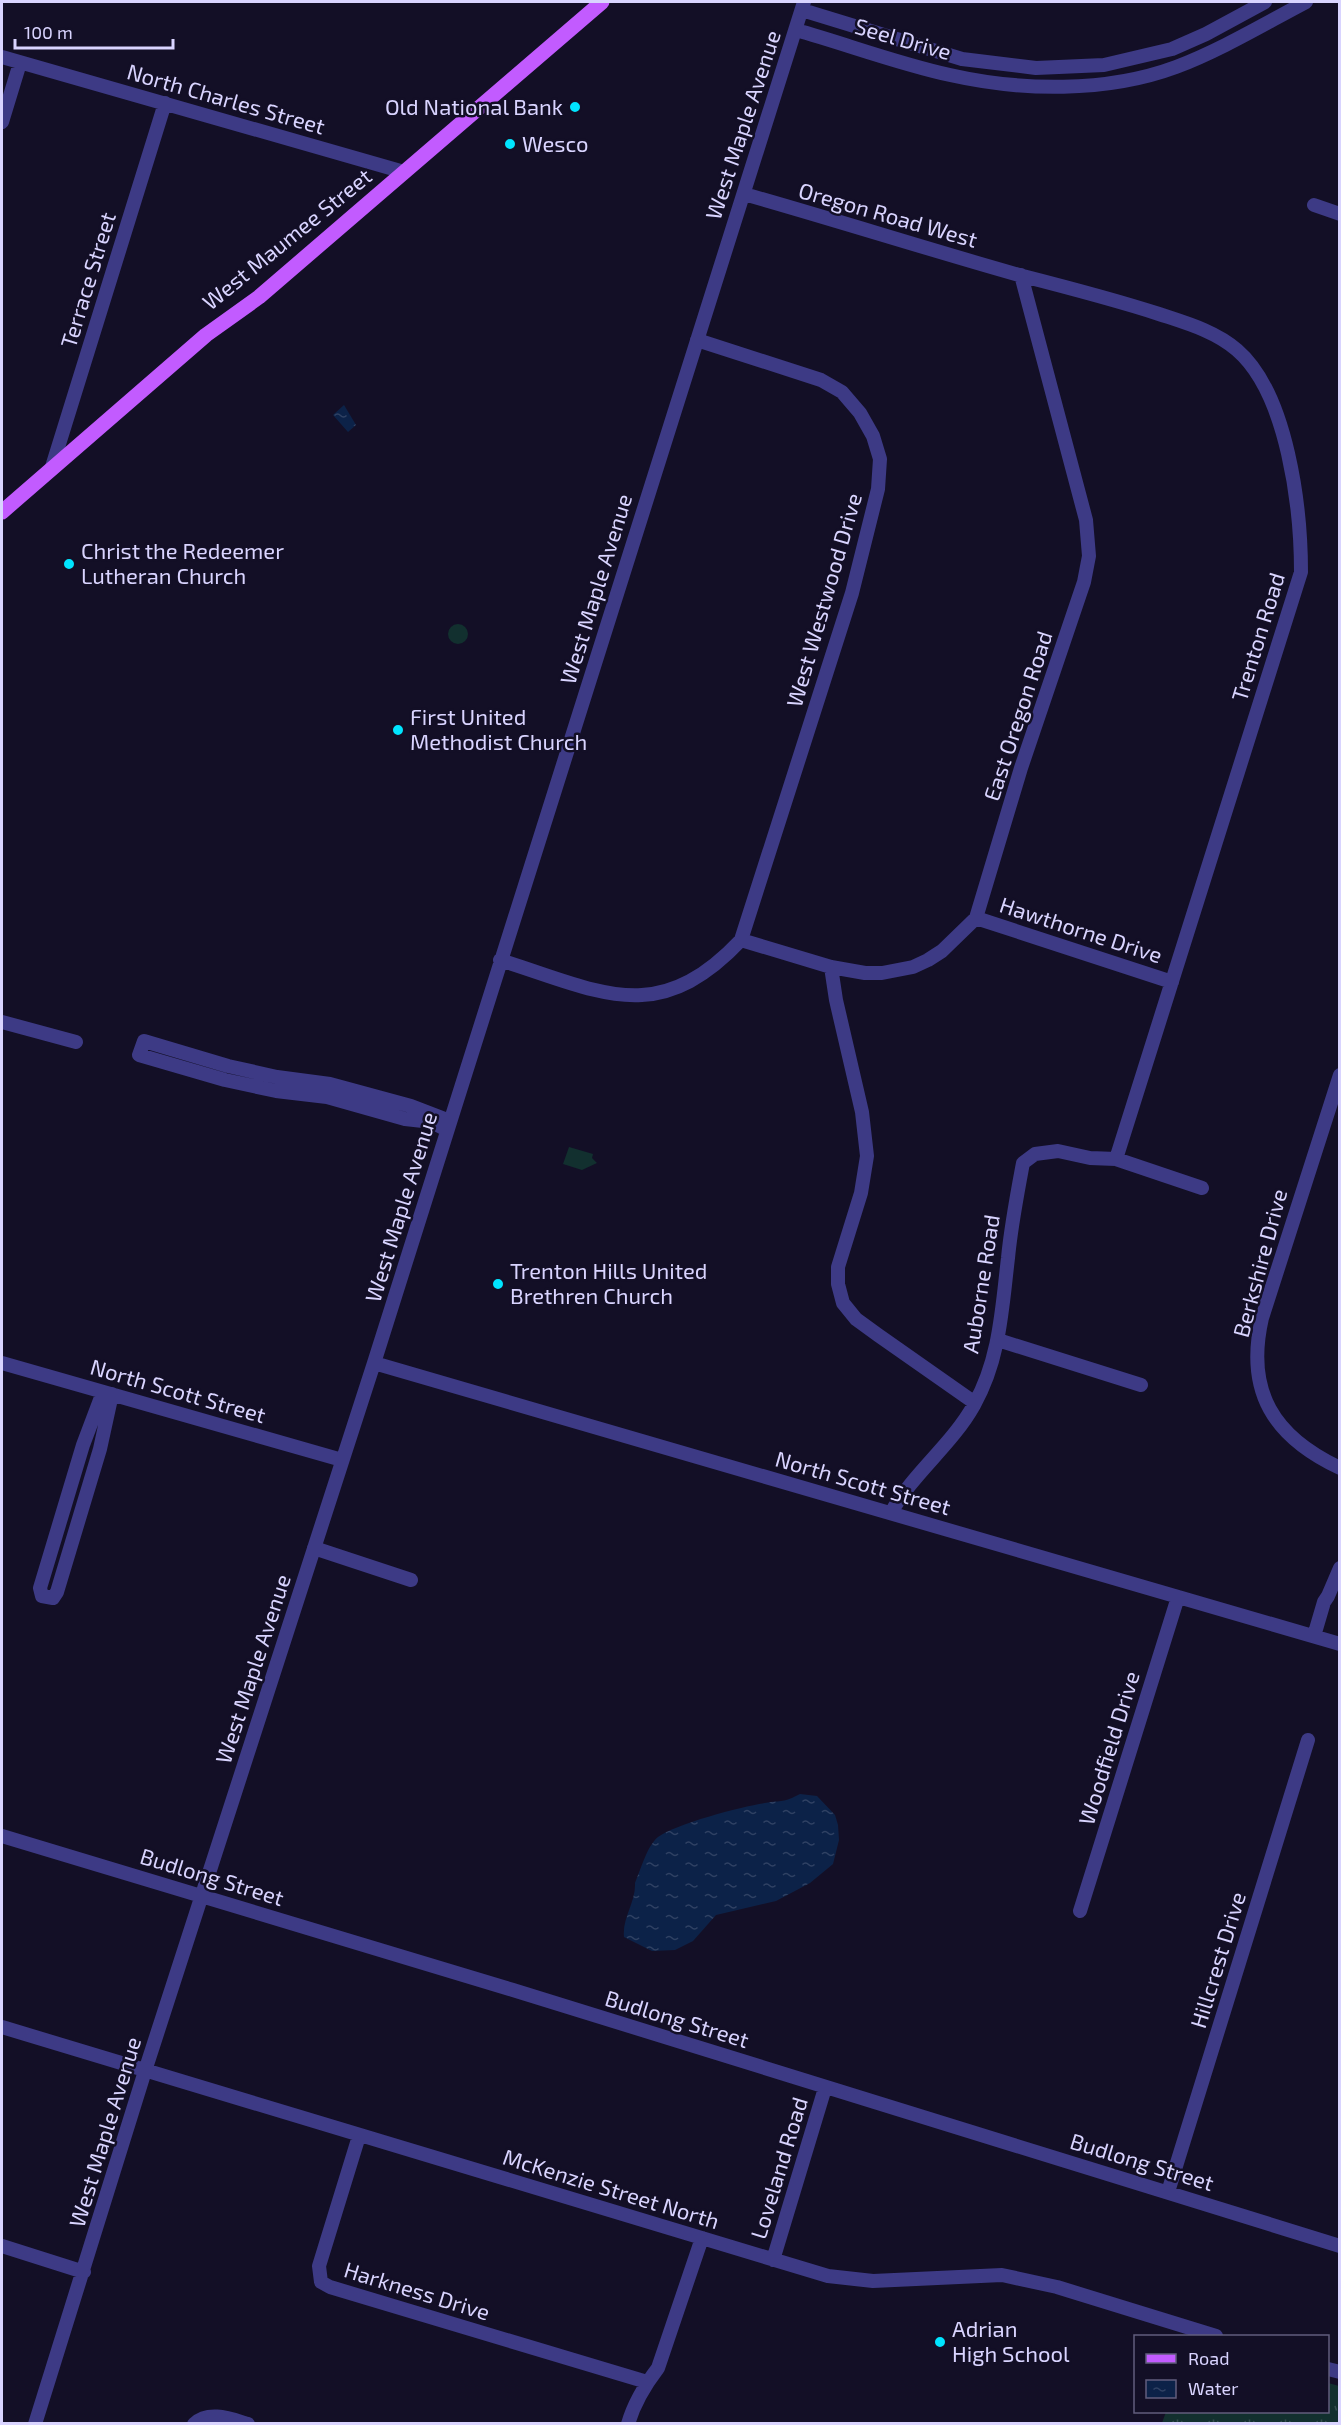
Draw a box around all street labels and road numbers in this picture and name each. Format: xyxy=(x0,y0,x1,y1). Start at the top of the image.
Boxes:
street label: Seel Drive xyxy=(852,12,954,64)
street label: West Maple Avenue xyxy=(699,27,785,223)
street label: North Charles Street xyxy=(124,57,328,139)
street label: West Maumee Street xyxy=(197,162,376,314)
street label: Oregon Road West xyxy=(796,176,981,252)
street label: Terrace Street xyxy=(54,209,120,351)
street label: West Westwood Drive xyxy=(780,490,866,710)
street label: West Maple Avenue xyxy=(554,491,636,687)
street label: Trenton Road xyxy=(1225,569,1289,704)
street label: East Oregon Road xyxy=(977,628,1057,804)
street label: Hawthorne Drive xyxy=(997,891,1166,968)
street label: West Maple Avenue xyxy=(359,1109,441,1305)
street label: Berkshire Drive xyxy=(1227,1186,1291,1340)
street label: Auborne Road xyxy=(956,1213,1004,1355)
street label: North Scott Street xyxy=(88,1353,269,1427)
street label: North Scott Street xyxy=(773,1445,954,1519)
street label: West Maple Avenue xyxy=(209,1571,295,1767)
street label: Woodfield Drive xyxy=(1072,1668,1144,1828)
street label: Budlong Street xyxy=(137,1842,287,1910)
street label: Hillcrest Drive xyxy=(1184,1888,1250,2031)
street label: Budlong Street xyxy=(602,1984,752,2052)
street label: West Maple Avenue xyxy=(63,2034,145,2230)
street label: Loveland Road xyxy=(744,2094,812,2242)
street label: Budlong Street xyxy=(1067,2127,1217,2195)
street label: McKenzie Street North xyxy=(500,2143,723,2233)
street label: Harkness Drive xyxy=(341,2256,493,2325)

